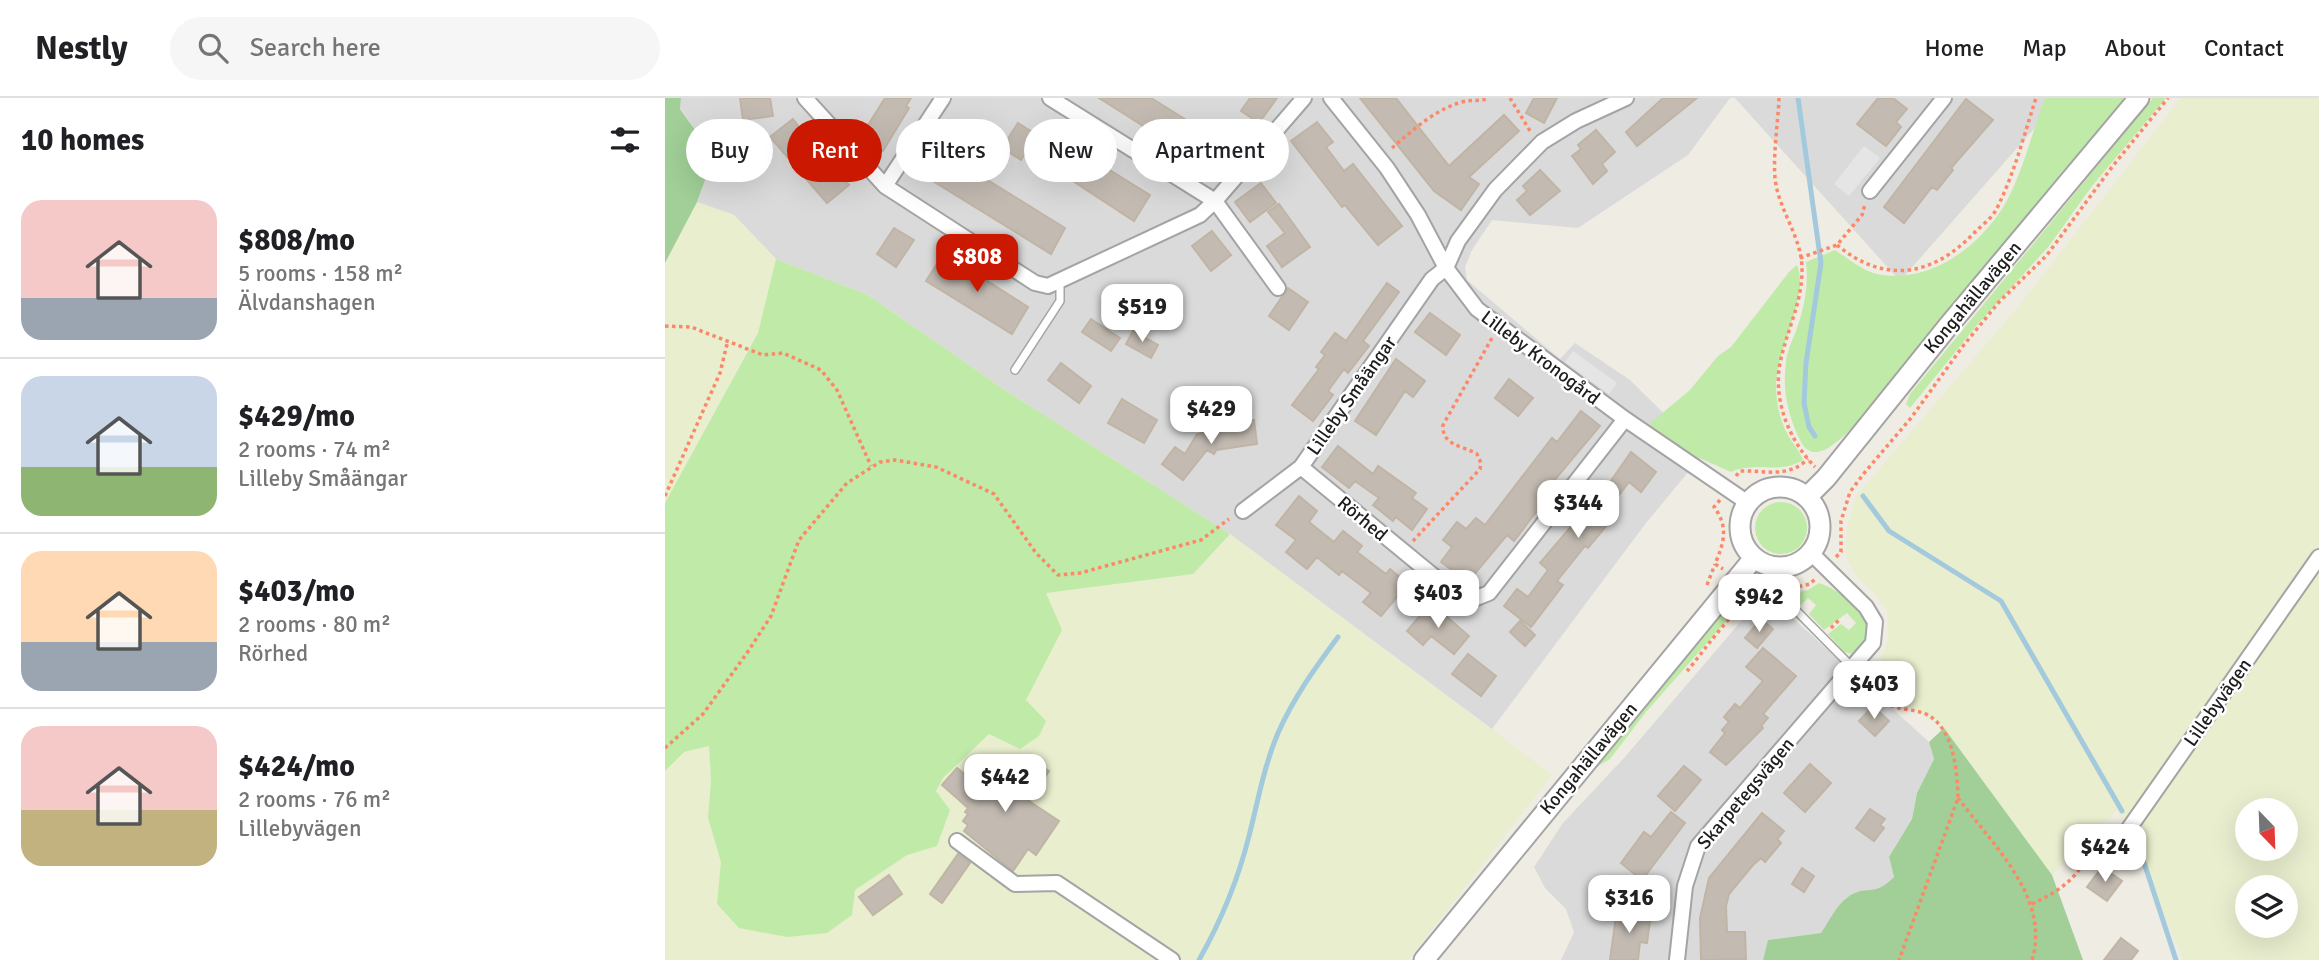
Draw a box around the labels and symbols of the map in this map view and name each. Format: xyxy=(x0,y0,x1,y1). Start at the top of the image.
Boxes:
pin: $808 xyxy=(936,234,1018,294)
street label: Kongahällavägen xyxy=(1919,237,2027,359)
pin: $519 xyxy=(1101,285,1183,344)
street label: Lilleby Kronogård xyxy=(1476,305,1605,410)
street label: Lilleby Småängar xyxy=(1302,331,1402,460)
pin: $429 xyxy=(1170,386,1252,446)
pin: $344 xyxy=(1537,480,1619,540)
street label: Rörhed xyxy=(1332,491,1392,547)
pin: $403 xyxy=(1397,570,1479,630)
pin: $942 xyxy=(1718,574,1800,634)
street label: Lillebyvägen xyxy=(2179,654,2257,751)
pin: $403 xyxy=(1833,662,1915,721)
street label: Kongahällavägen xyxy=(1535,698,1643,820)
street label: Skarpetegsvägen xyxy=(1692,733,1800,854)
pin: $442 xyxy=(964,754,1046,814)
north arrow xyxy=(2235,798,2298,861)
pin: $424 xyxy=(2064,824,2146,884)
pin: $316 xyxy=(1588,876,1670,935)

